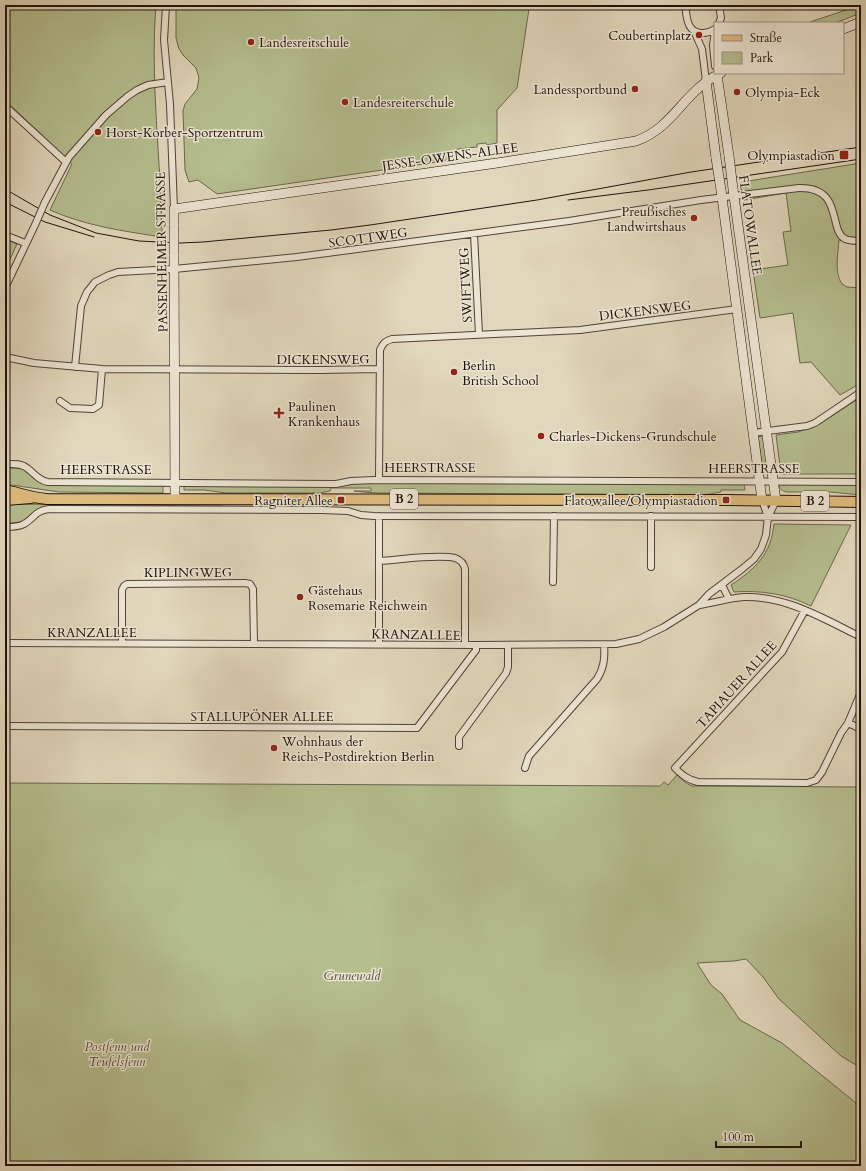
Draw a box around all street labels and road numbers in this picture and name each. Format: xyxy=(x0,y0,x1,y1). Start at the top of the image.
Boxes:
street label: JESSE-OWENS-ALLEE xyxy=(379,139,519,176)
street label: PASSENHEIMER STRASSE xyxy=(152,172,172,332)
street label: FLATOWALLEE xyxy=(734,174,766,276)
street label: SCOTTWEG xyxy=(328,224,409,252)
street label: SWIFTWEG xyxy=(455,247,477,323)
street label: DICKENSWEG xyxy=(598,296,692,326)
street label: DICKENSWEG xyxy=(277,351,369,369)
street label: HEERSTRASSE xyxy=(384,459,476,477)
street label: HEERSTRASSE xyxy=(708,460,800,478)
street label: HEERSTRASSE xyxy=(60,461,152,479)
road number: B 2 xyxy=(390,489,418,509)
road number: B 2 xyxy=(801,491,829,511)
street label: KIPLINGWEG xyxy=(144,564,232,582)
street label: KRANZALLEE xyxy=(47,624,137,642)
street label: KRANZALLEE xyxy=(371,625,461,645)
street label: TAPIAUER ALLEE xyxy=(692,637,781,732)
street label: STALLUPÖNER ALLEE xyxy=(190,708,334,726)

